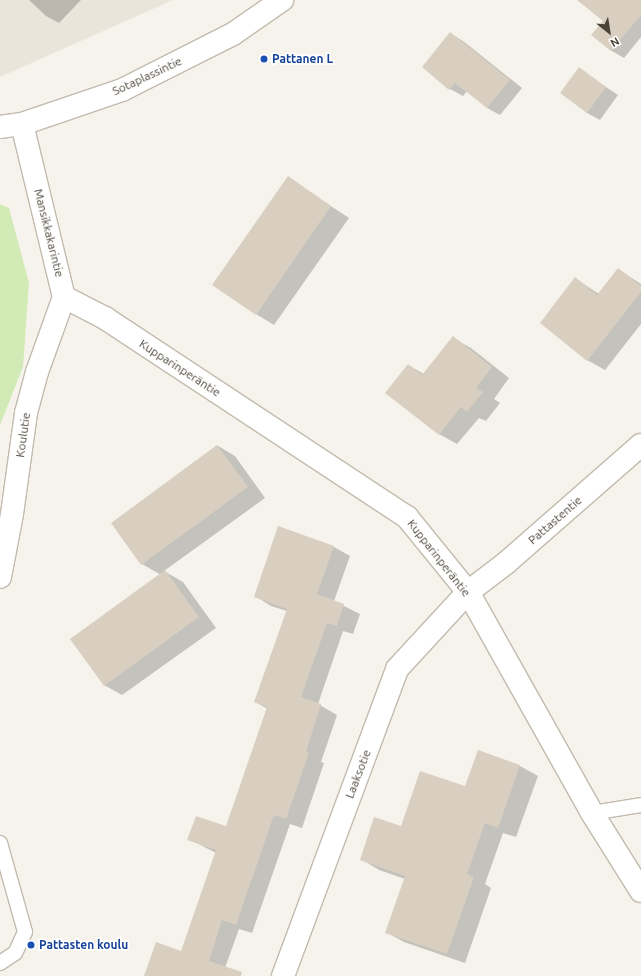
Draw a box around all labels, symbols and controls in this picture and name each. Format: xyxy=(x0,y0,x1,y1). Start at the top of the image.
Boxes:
north arrow xyxy=(589,12,629,52)
text: N xyxy=(608,35,622,50)
place label: Pattanen L xyxy=(272,52,333,66)
street label: Sotaplassintie xyxy=(110,54,184,98)
marker: Pattanen L xyxy=(259,54,269,64)
street label: Mansikkakarintie xyxy=(31,187,67,279)
street label: Kupparinperäntie xyxy=(137,336,223,400)
street label: Koulutie xyxy=(13,412,33,458)
street label: Pattastentie xyxy=(525,493,585,547)
street label: Kupparinperäntie xyxy=(404,516,474,600)
street label: Laaksotie xyxy=(342,748,374,800)
place label: Pattasten koulu xyxy=(39,938,128,952)
marker: Pattasten koulu xyxy=(26,940,36,950)

